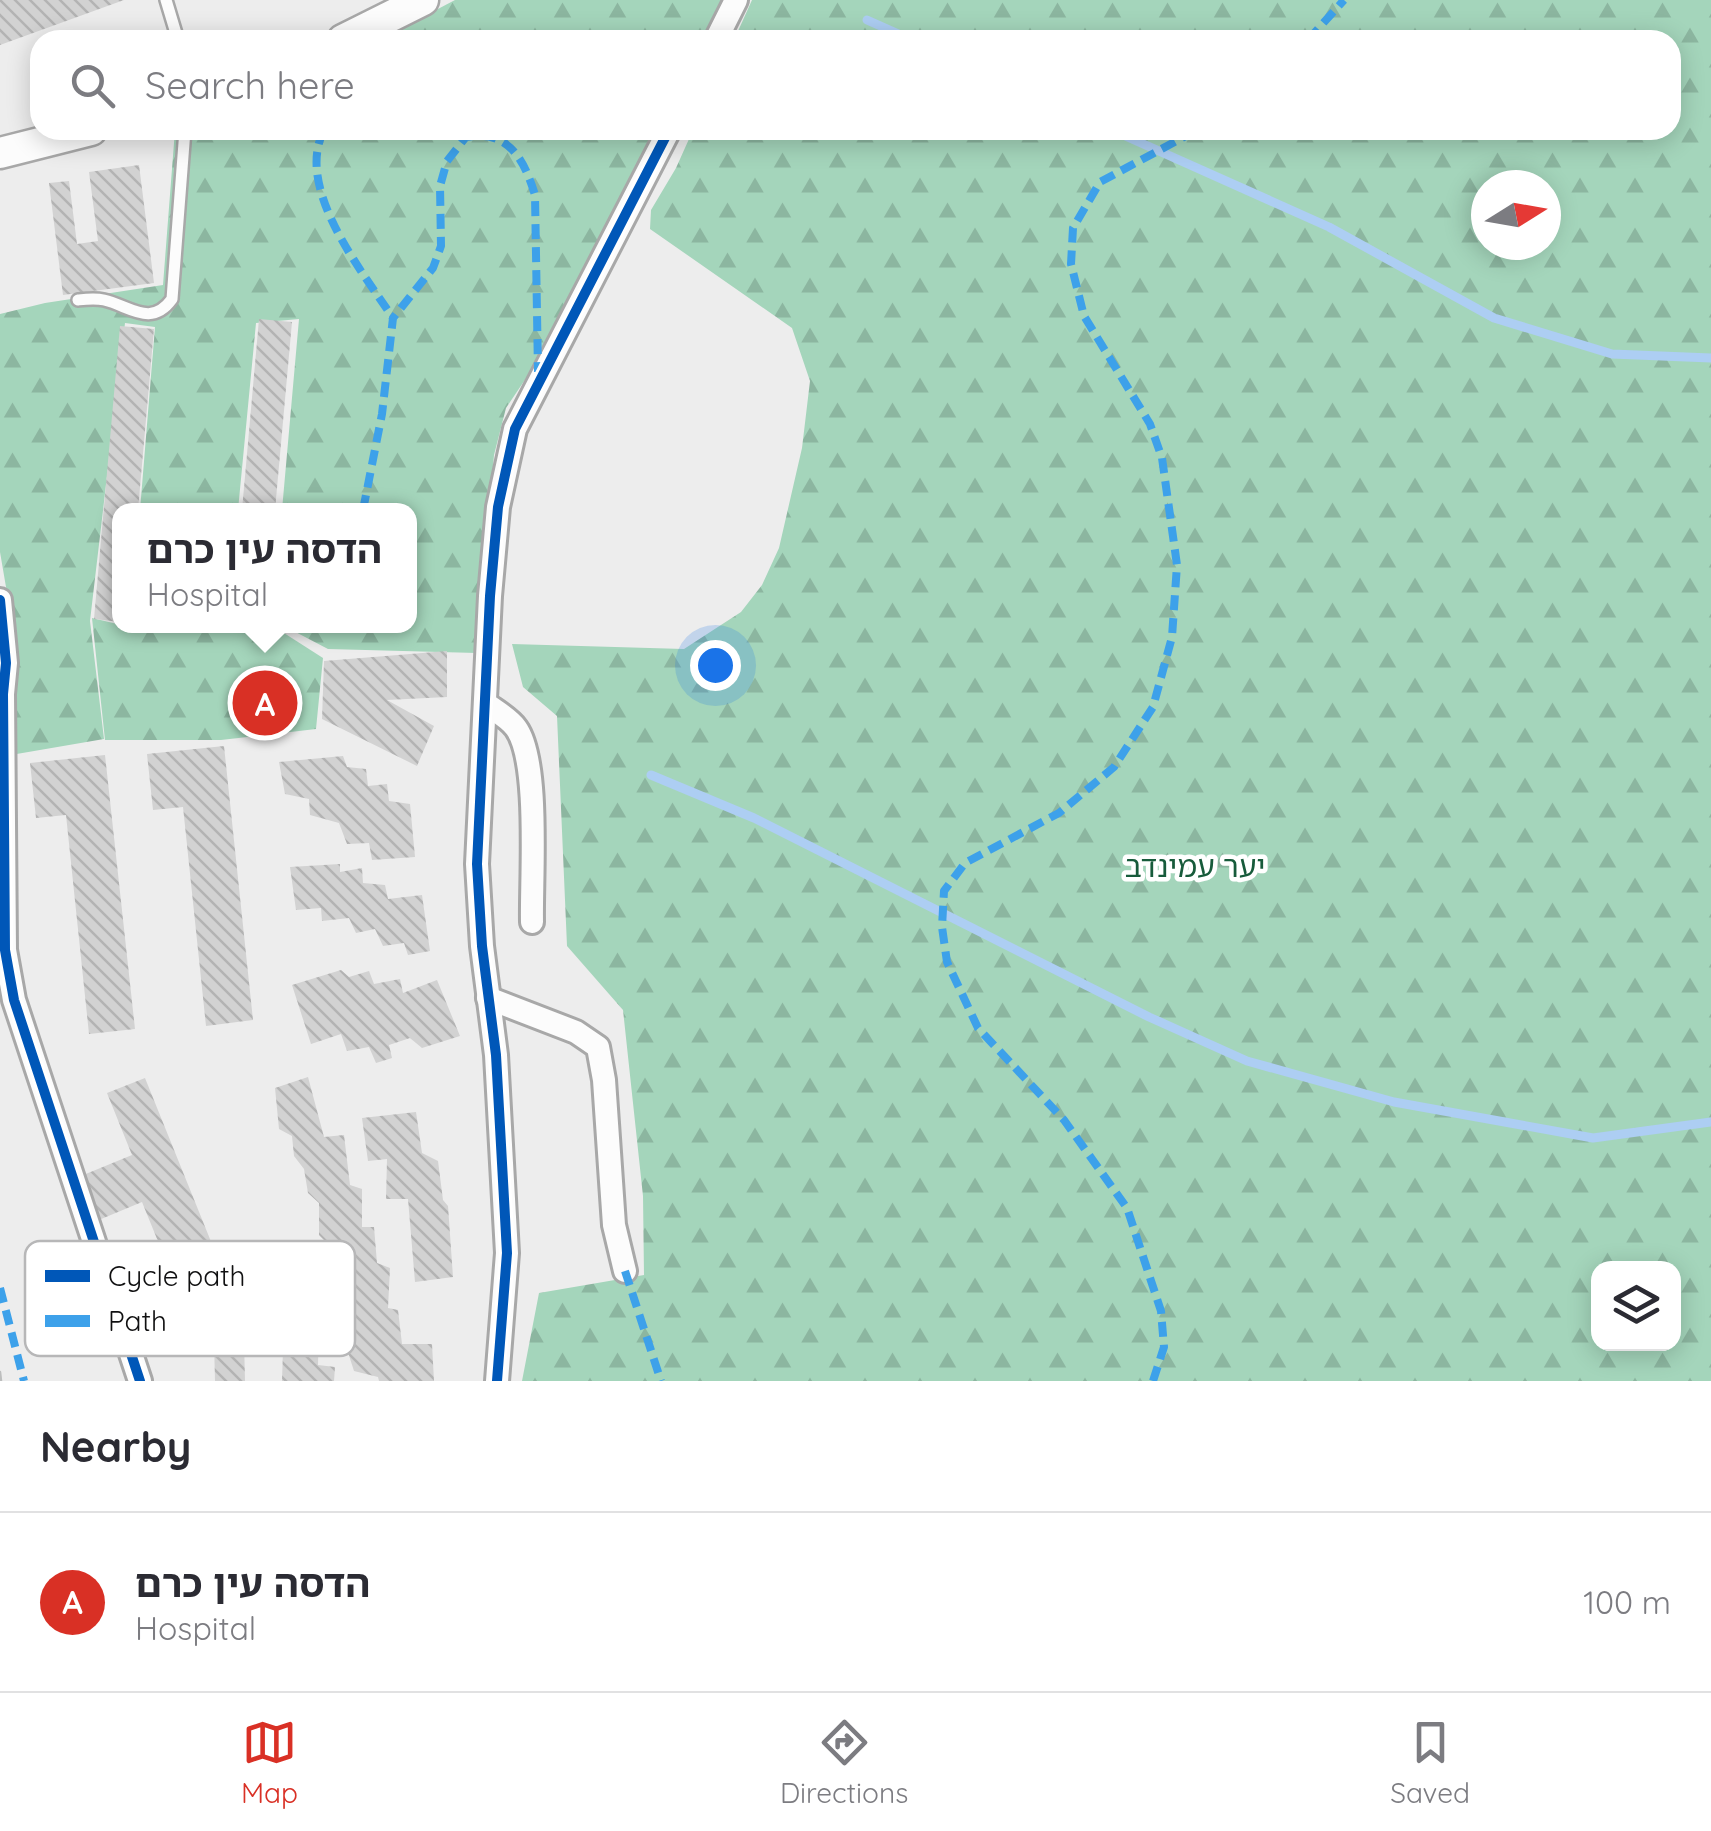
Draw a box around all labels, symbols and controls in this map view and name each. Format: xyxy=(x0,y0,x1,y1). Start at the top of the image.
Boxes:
search box xyxy=(30,30,1681,140)
icon: search xyxy=(65,58,120,113)
text: Search here xyxy=(145,61,355,109)
north arrow xyxy=(1471,170,1561,260)
popup xyxy=(112,503,417,633)
text: הדסה עין כרם xyxy=(147,525,382,573)
text: Hospital xyxy=(147,574,268,614)
your location xyxy=(690,640,741,691)
pin: A xyxy=(232,666,298,740)
park label: יער עמינדב xyxy=(1125,847,1265,885)
legend xyxy=(25,1241,355,1356)
text: Cycle path xyxy=(108,1258,246,1293)
map controls xyxy=(1591,1261,1681,1351)
button: layers xyxy=(1591,1261,1681,1351)
text: Path xyxy=(108,1303,167,1338)
text: Nearby xyxy=(40,1420,191,1473)
text: הדסה עין כרם xyxy=(135,1559,370,1607)
text: A xyxy=(62,1582,83,1622)
text: 100 m xyxy=(1583,1582,1671,1622)
text: Hospital xyxy=(135,1608,256,1648)
tab: Map xyxy=(241,1715,298,1810)
tab: Directions xyxy=(780,1715,908,1810)
tab: Saved xyxy=(1390,1715,1470,1810)

